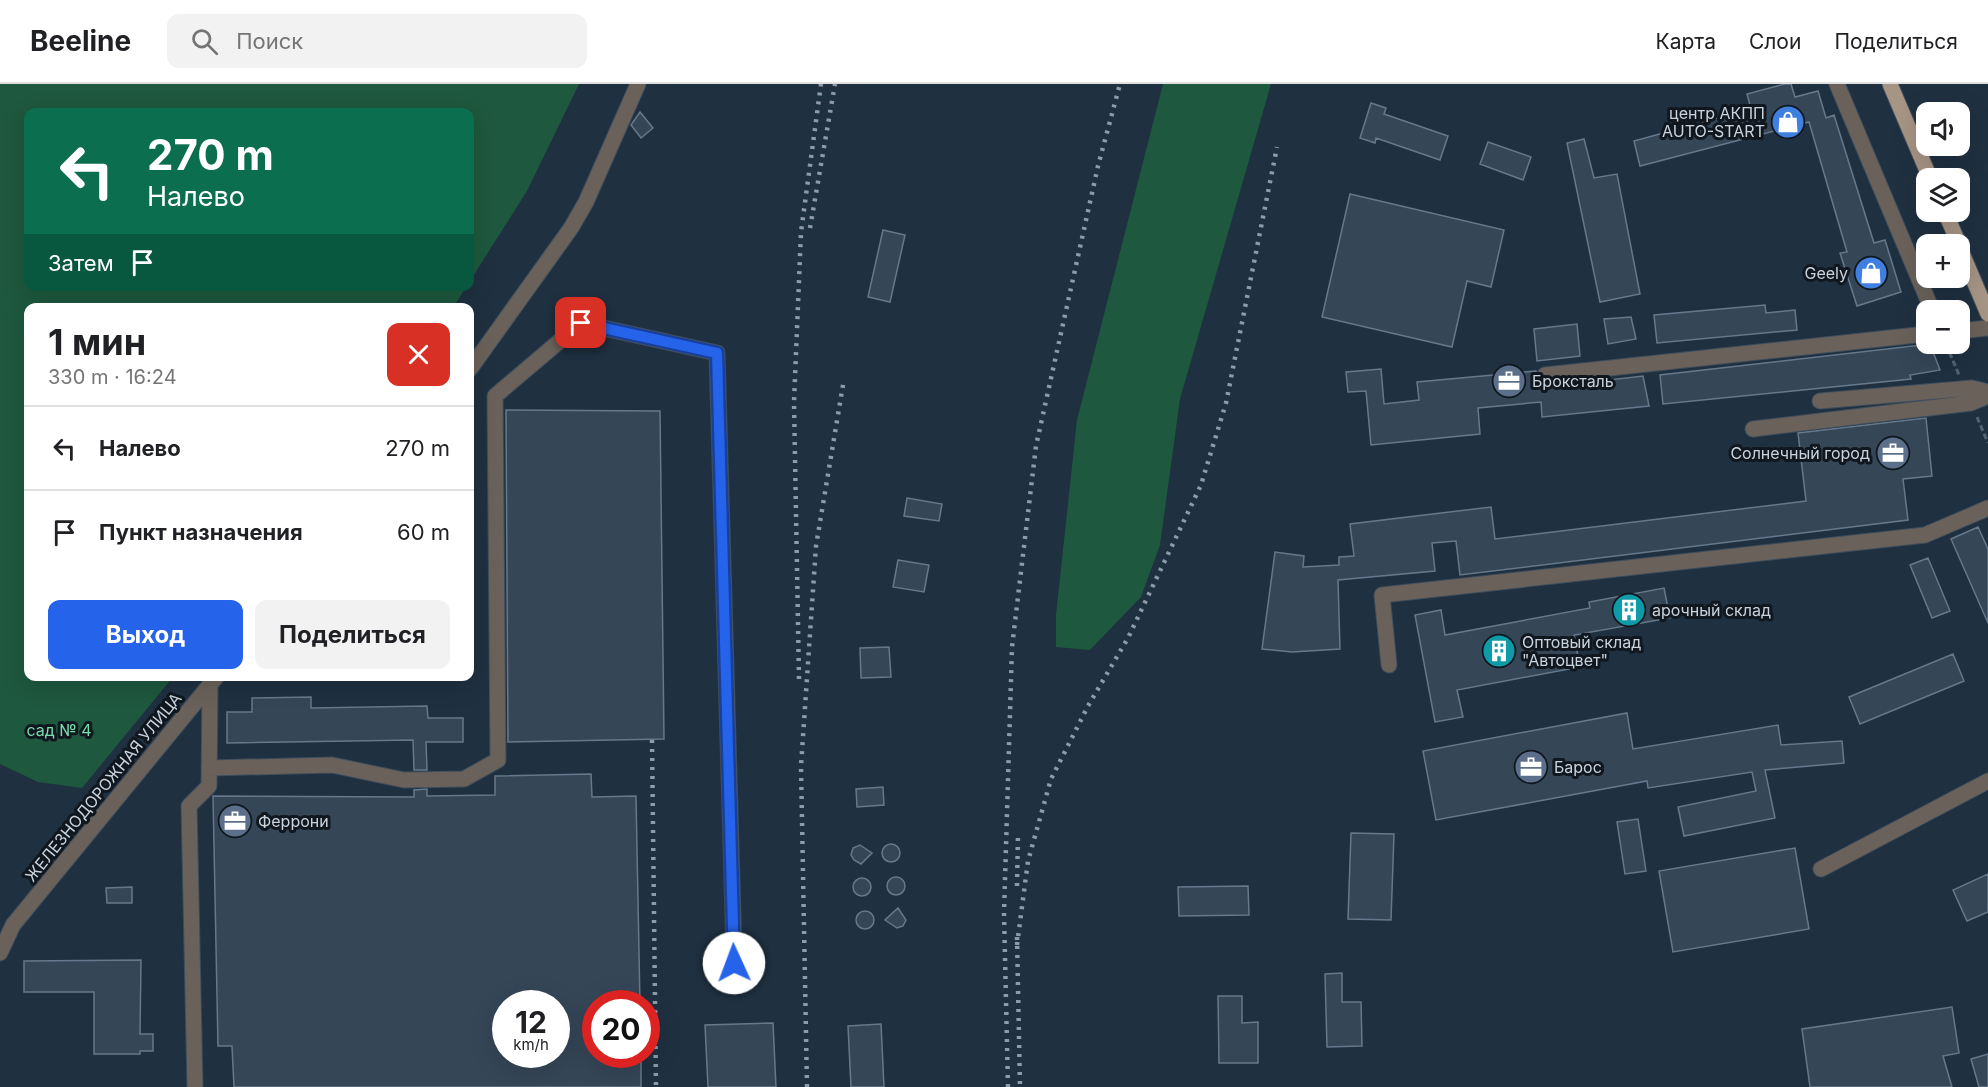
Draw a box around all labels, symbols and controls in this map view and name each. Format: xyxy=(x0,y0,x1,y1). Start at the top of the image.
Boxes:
search box xyxy=(167,14,587,68)
text: Beeline xyxy=(30,24,131,58)
icon: search xyxy=(188,25,221,58)
text: Поиск xyxy=(236,28,303,54)
text: Карта xyxy=(1656,29,1716,54)
text: Слои xyxy=(1749,29,1801,54)
text: Поделиться xyxy=(1834,29,1958,54)
map controls xyxy=(1916,102,1970,354)
button: sound xyxy=(1916,102,1970,156)
place label: центр АКПП AUTO-START xyxy=(1662,103,1765,141)
shop icon: центр АКПП AUTO-START xyxy=(1770,104,1806,140)
text: 270 m xyxy=(147,129,274,180)
icon: left xyxy=(48,132,126,210)
button: layers xyxy=(1916,168,1970,222)
text: Налево xyxy=(147,180,245,213)
button: + xyxy=(1916,234,1970,288)
icon: arrive xyxy=(126,246,159,279)
text: Затем xyxy=(48,250,114,276)
shop icon: Geely xyxy=(1853,255,1889,291)
place label: Geely xyxy=(1804,263,1848,283)
pin xyxy=(555,297,606,348)
button: − xyxy=(1916,300,1970,354)
icon: arrive xyxy=(564,306,597,339)
text: 1 мин xyxy=(48,320,146,364)
button: close xyxy=(387,323,450,386)
office icon: Броксталь xyxy=(1491,363,1527,399)
text: 330 m · 16:24 xyxy=(48,365,177,389)
place label: Броксталь xyxy=(1532,371,1614,391)
icon: left xyxy=(48,432,81,465)
text: Налево xyxy=(99,435,181,461)
text: 270 m xyxy=(385,435,450,461)
office icon: Солнечный город xyxy=(1875,435,1911,471)
place label: Солнечный город xyxy=(1730,443,1870,463)
icon: arrive xyxy=(48,516,81,549)
text: Пункт назначения xyxy=(99,519,303,545)
text: 60 m xyxy=(397,519,450,545)
building icon: арочный склад xyxy=(1611,592,1647,628)
button: Выход xyxy=(48,600,243,669)
button: Поделиться xyxy=(255,600,450,669)
place label: арочный склад xyxy=(1652,600,1771,620)
place label: Оптовый склад "Автоцвет" xyxy=(1522,632,1641,670)
building icon: Оптовый склад "Автоцвет" xyxy=(1481,633,1517,669)
street label: ЖЕЛЕЗНОДОРОЖНАЯ УЛИЦА xyxy=(21,688,185,886)
park label: сад № 4 xyxy=(26,720,92,740)
office icon: Барос xyxy=(1513,749,1549,785)
place label: Барос xyxy=(1554,757,1602,777)
office icon: Феррони xyxy=(217,803,253,839)
place label: Феррони xyxy=(258,811,329,831)
position arrow xyxy=(702,931,766,995)
speed limit sign: 20 xyxy=(582,990,660,1068)
text: 12 xyxy=(515,1004,547,1040)
text: km/h xyxy=(513,1035,549,1054)

